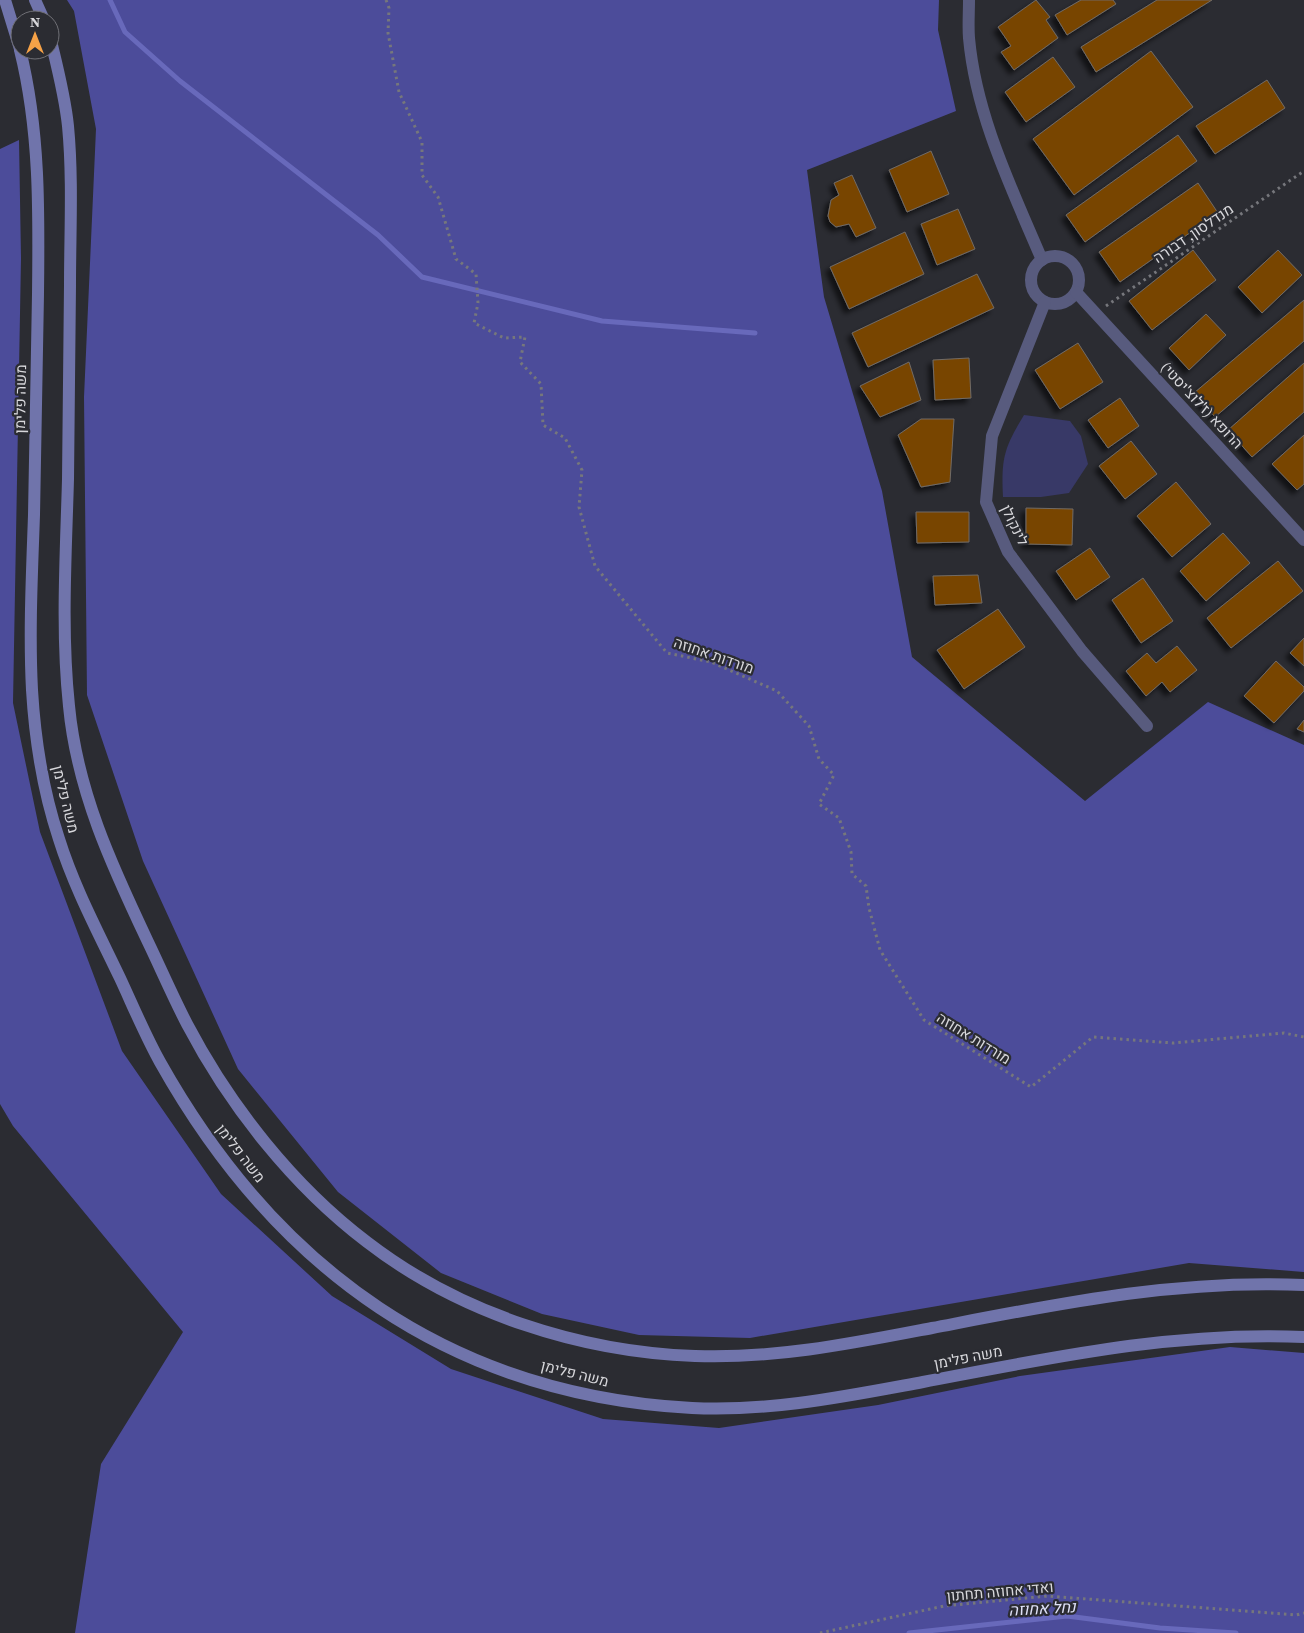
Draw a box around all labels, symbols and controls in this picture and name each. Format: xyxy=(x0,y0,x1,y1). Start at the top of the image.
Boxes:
north arrow xyxy=(10,10,60,60)
text: N xyxy=(30,12,40,32)
street label: מנדלסון, דבורה xyxy=(1149,198,1237,268)
street label: הרופא (ז'לוצ'יסטי) xyxy=(1156,357,1248,453)
street label: משה פלימן xyxy=(9,364,31,434)
street label: לינקולן xyxy=(996,501,1034,549)
street label: מורדות אחוזה xyxy=(671,631,757,679)
street label: משה פלימן xyxy=(47,763,85,835)
street label: מורדות אחוזה xyxy=(933,1007,1015,1069)
street label: משה פלימן xyxy=(211,1119,271,1187)
street label: משה פלימן xyxy=(932,1340,1004,1374)
street label: משה פלימן xyxy=(539,1354,611,1392)
street label: ואדי אחוזה תחתון xyxy=(946,1576,1054,1606)
water label: נחל אחוזה xyxy=(1008,1595,1077,1621)

